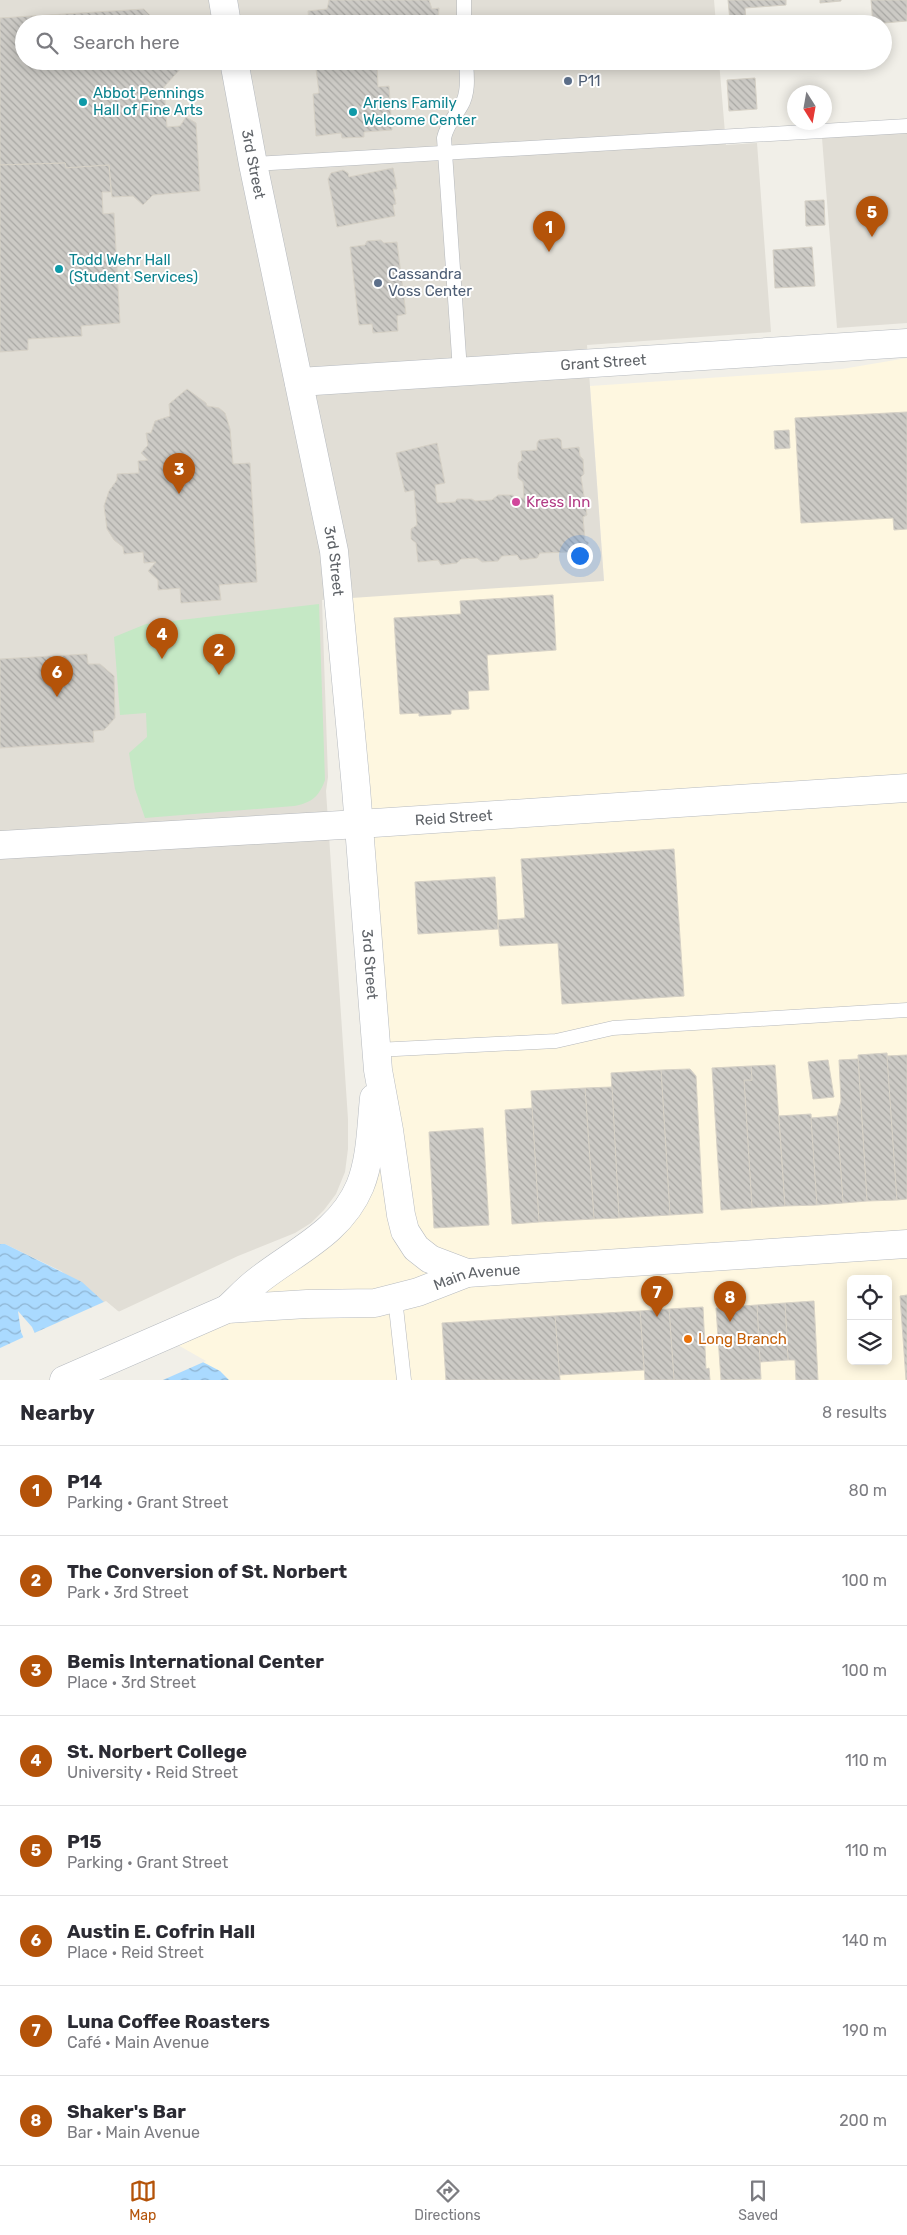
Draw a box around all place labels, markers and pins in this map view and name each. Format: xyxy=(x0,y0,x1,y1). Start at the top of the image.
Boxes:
place label: P11 xyxy=(578,72,600,90)
marker: P11 xyxy=(562,75,574,87)
place label: Abbot Pennings Hall of Fine Arts xyxy=(93,84,205,119)
place label: Ariens Family Welcome Center xyxy=(363,94,477,129)
marker: Abbot Pennings Hall of Fine Arts xyxy=(77,96,89,108)
marker: Ariens Family Welcome Center xyxy=(347,106,359,118)
pin: 5 xyxy=(856,196,888,237)
pin: 1 xyxy=(533,211,565,252)
place label: Todd Wehr Hall (Student Services) xyxy=(69,251,198,286)
marker: Todd Wehr Hall (Student Services) xyxy=(53,263,65,275)
place label: Cassandra Voss Center xyxy=(388,265,472,300)
marker: Cassandra Voss Center xyxy=(372,277,384,289)
pin: 3 xyxy=(163,453,195,494)
place label: Kress Inn xyxy=(526,493,590,511)
marker: Kress Inn xyxy=(510,496,522,508)
pin: 4 xyxy=(146,618,178,659)
pin: 2 xyxy=(203,634,235,675)
pin: 6 xyxy=(41,656,73,697)
pin: 7 xyxy=(641,1276,673,1317)
pin: 8 xyxy=(714,1281,746,1322)
place label: Long Branch xyxy=(698,1330,787,1348)
marker: Long Branch xyxy=(682,1333,694,1345)

